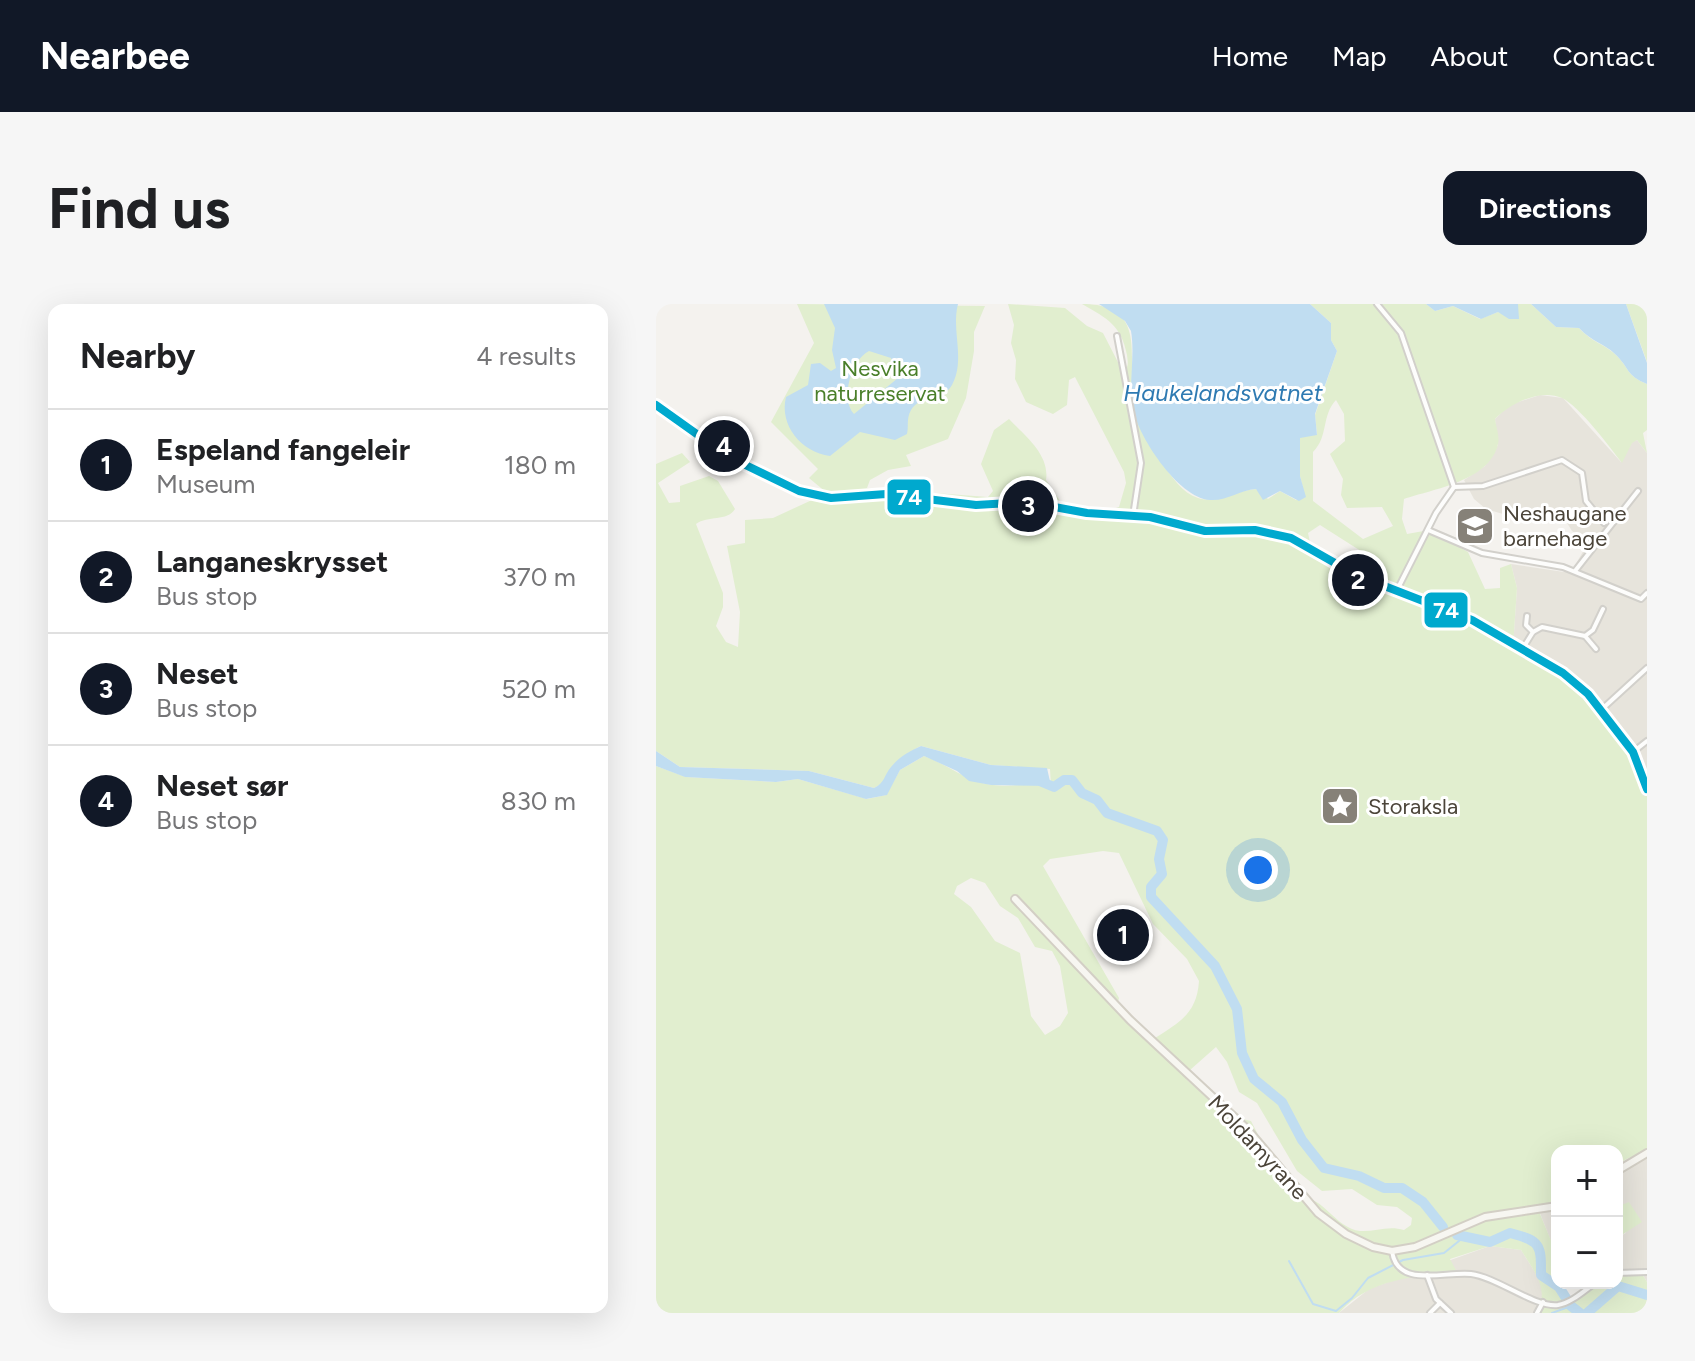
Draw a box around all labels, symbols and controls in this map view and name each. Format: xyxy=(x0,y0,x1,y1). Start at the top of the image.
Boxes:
text: Nearbee xyxy=(40,33,190,79)
text: Home xyxy=(1212,39,1288,73)
text: Map xyxy=(1332,39,1387,73)
text: About xyxy=(1431,39,1508,73)
text: Contact xyxy=(1552,39,1655,73)
button: Directions xyxy=(1443,171,1647,245)
text: Find us xyxy=(48,175,230,242)
text: Nearby xyxy=(80,336,195,377)
text: 4 results xyxy=(476,340,576,372)
park label: Nesvika naturreservat xyxy=(814,355,946,407)
water label: Haukelandsvatnet xyxy=(1123,378,1324,407)
pin: 4 xyxy=(698,416,750,476)
text: Espeland fangeleir xyxy=(156,431,410,468)
text: 1 xyxy=(101,449,111,481)
text: 180 m xyxy=(504,449,576,481)
text: Museum xyxy=(156,468,255,500)
pin: 3 xyxy=(1002,476,1054,536)
line badge: 74 xyxy=(886,478,932,516)
text: 74 xyxy=(896,484,922,511)
place label: Neshaugane barnehage xyxy=(1503,500,1627,552)
school or university icon: Neshaugane barnehage xyxy=(1454,505,1496,547)
text: Langaneskrysset xyxy=(156,543,388,580)
pin: 2 xyxy=(1332,550,1384,610)
text: 2 xyxy=(98,561,114,593)
text: 370 m xyxy=(503,561,576,593)
text: Bus stop xyxy=(156,580,257,612)
line badge: 74 xyxy=(1423,591,1469,629)
text: 74 xyxy=(1433,597,1459,624)
text: Neset xyxy=(156,655,238,692)
text: 3 xyxy=(99,673,113,705)
text: 520 m xyxy=(501,673,576,705)
text: Bus stop xyxy=(156,692,257,724)
text: Neset sør xyxy=(156,767,288,804)
text: 4 xyxy=(98,785,114,817)
text: 830 m xyxy=(501,785,576,817)
place icon: Storaksla xyxy=(1319,785,1361,827)
place label: Storaksla xyxy=(1368,793,1458,820)
text: Bus stop xyxy=(156,804,257,836)
your location xyxy=(1238,850,1278,890)
pin: 1 xyxy=(1097,905,1149,965)
street label: Moldamyrane xyxy=(1202,1089,1313,1205)
map controls xyxy=(1551,1145,1623,1289)
button: + xyxy=(1551,1145,1623,1217)
button: − xyxy=(1551,1217,1623,1289)

